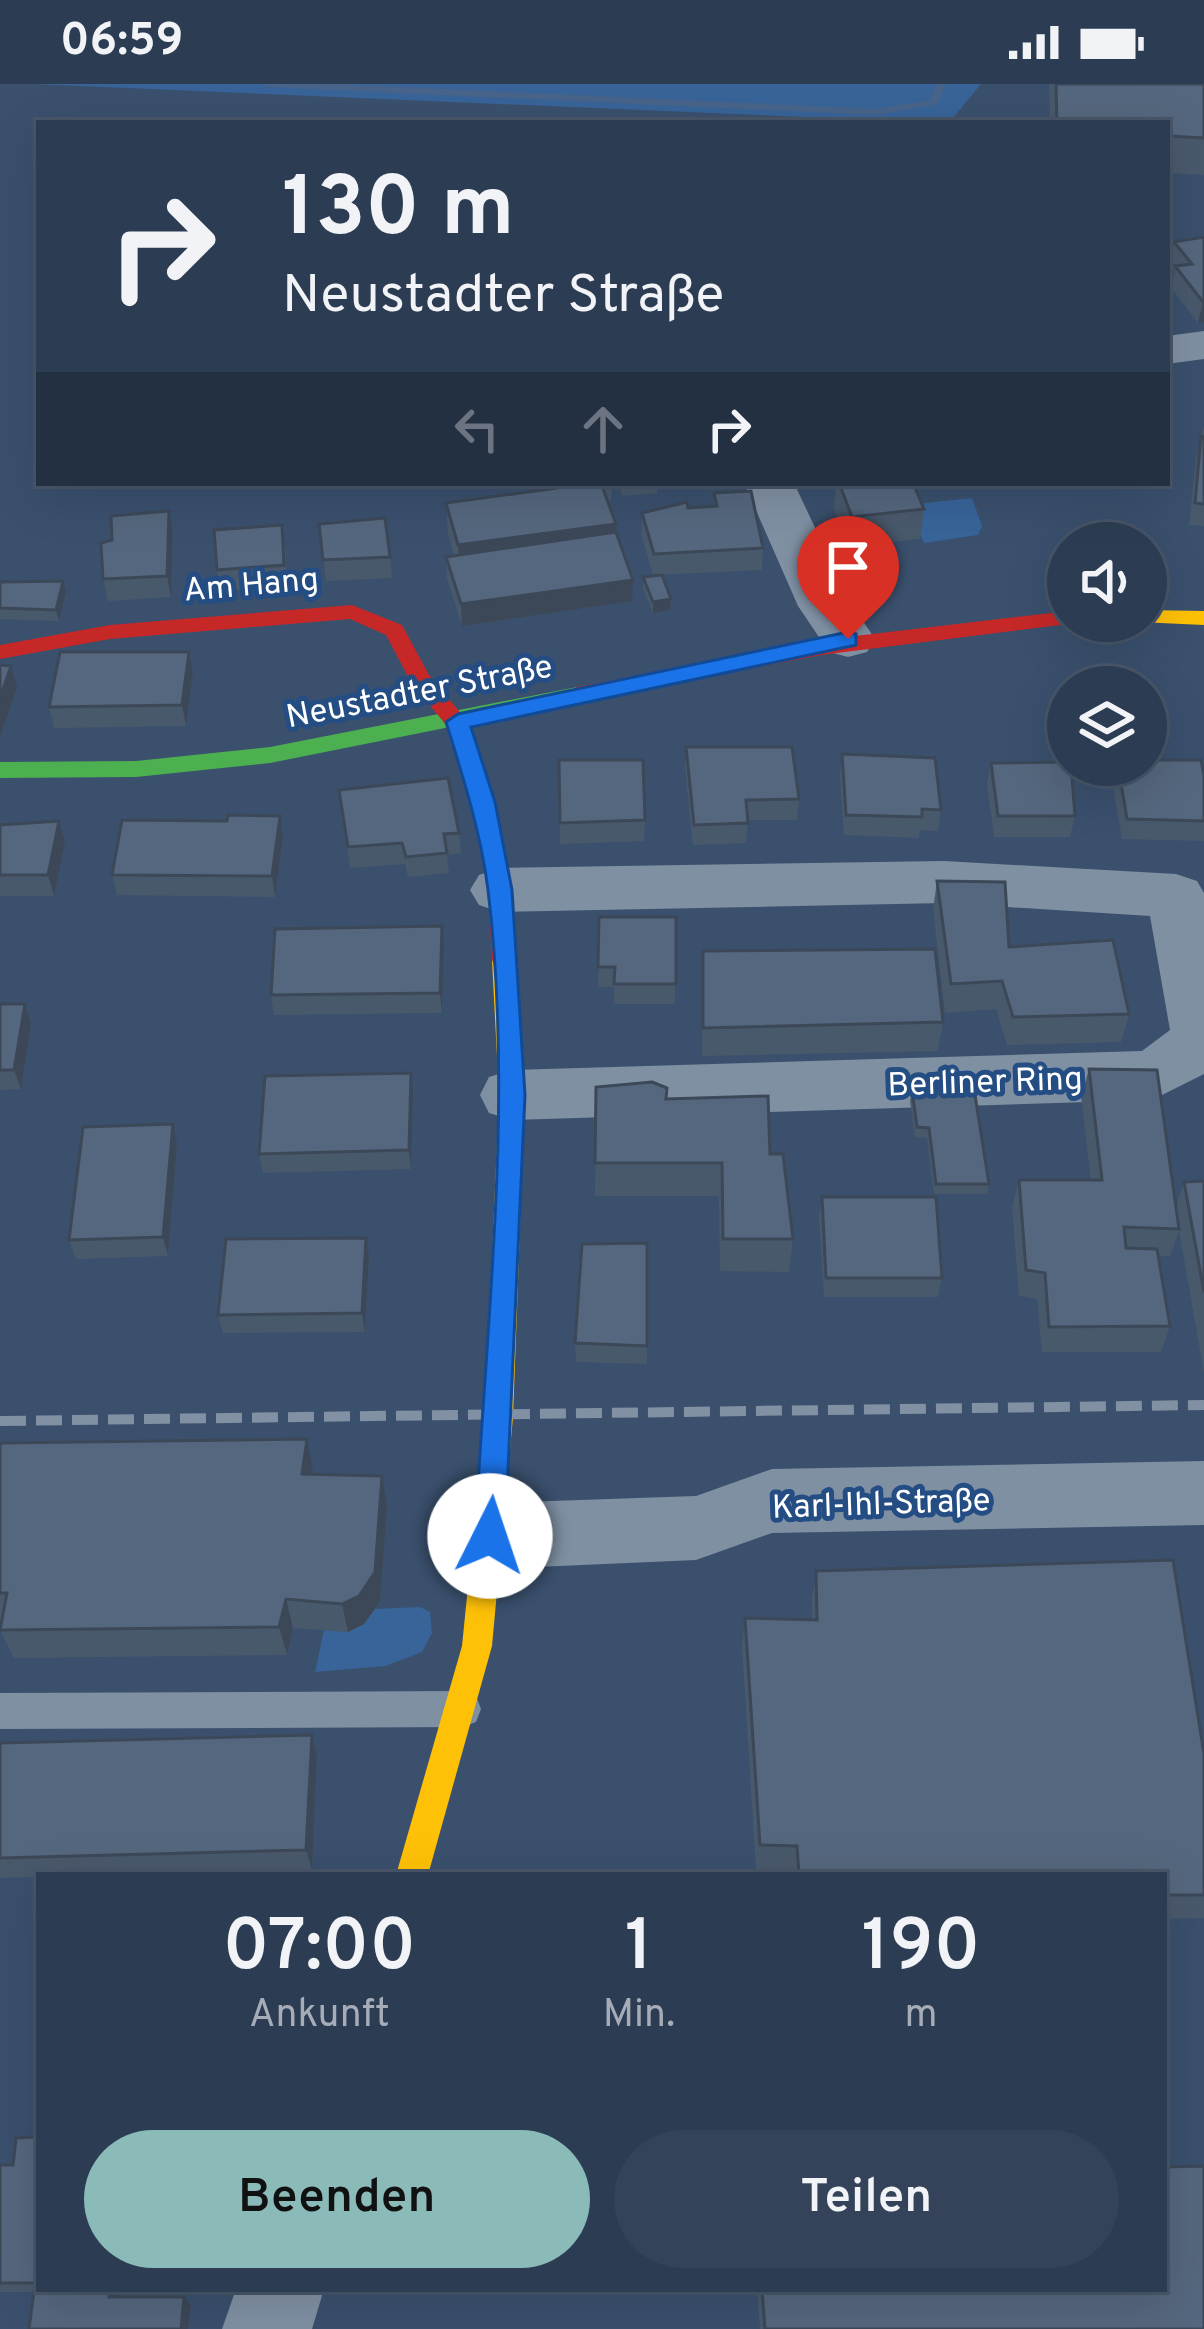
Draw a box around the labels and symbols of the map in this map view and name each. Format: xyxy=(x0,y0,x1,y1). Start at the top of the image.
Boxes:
pin xyxy=(797,516,899,639)
street label: Am Hang xyxy=(182,560,321,614)
street label: Neustadter Straße xyxy=(283,648,556,740)
street label: Berliner Ring xyxy=(887,1060,1084,1108)
position arrow xyxy=(427,1473,553,1599)
street label: Karl-Ihl-Straße xyxy=(771,1481,991,1531)

